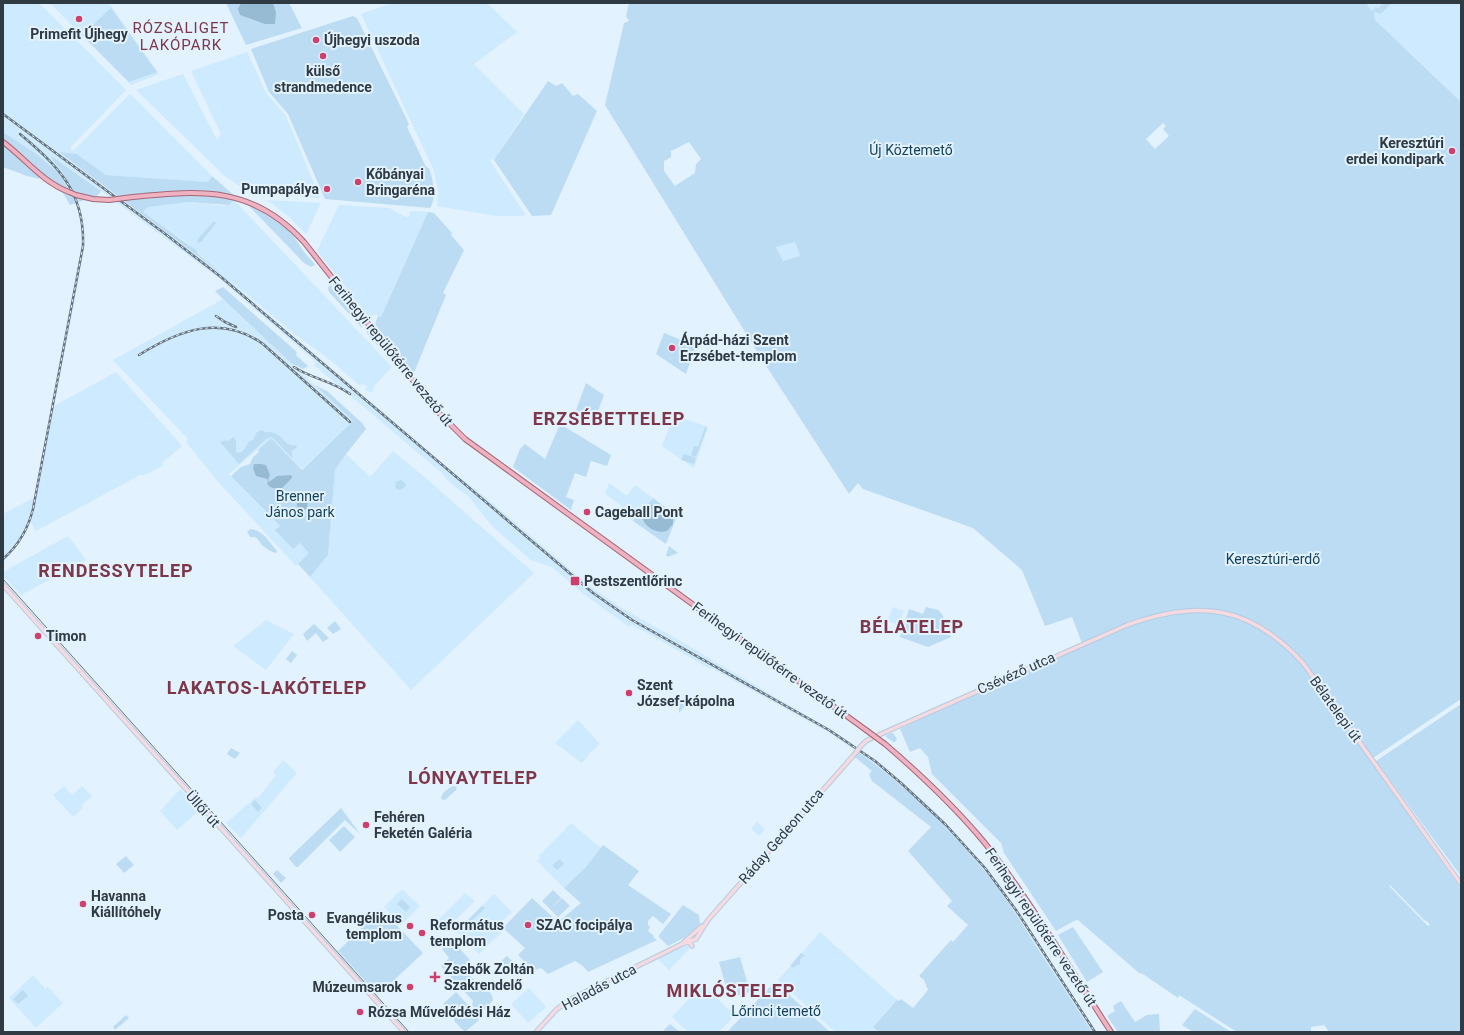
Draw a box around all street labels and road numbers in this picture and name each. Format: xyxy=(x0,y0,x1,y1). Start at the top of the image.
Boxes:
street label: Ferihegyi repülőtérre vezető út xyxy=(326,273,456,429)
street label: Ferihegyi repülőtérre vezető út xyxy=(689,598,851,722)
street label: Csévéző utca xyxy=(975,649,1057,697)
street label: Bélatelepi út xyxy=(1307,673,1365,745)
street label: Ráday Gedeon utca xyxy=(735,785,827,887)
street label: Üllői út xyxy=(183,788,224,831)
street label: Ferihegyi repülőtérre vezető út xyxy=(982,845,1100,1010)
street label: Haladás utca xyxy=(559,961,639,1013)

